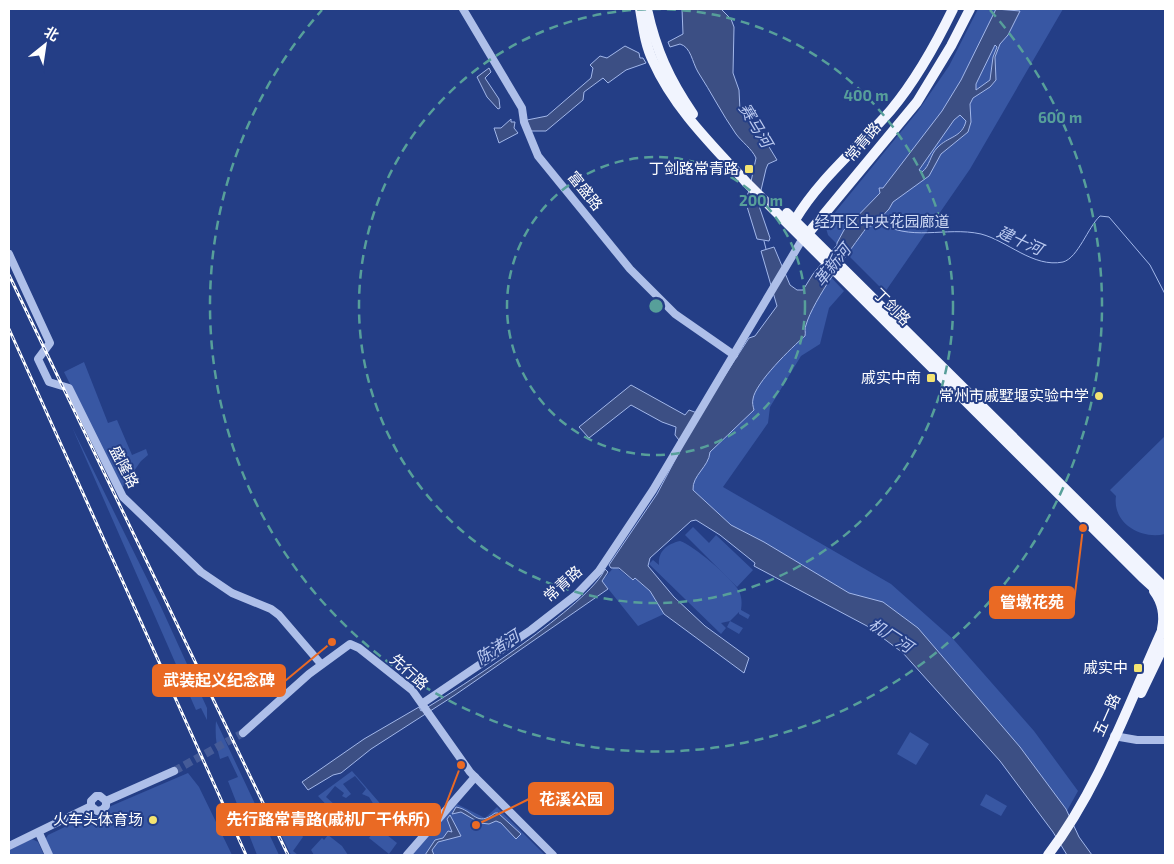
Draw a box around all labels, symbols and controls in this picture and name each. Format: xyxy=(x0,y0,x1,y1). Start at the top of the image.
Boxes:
north arrow xyxy=(20,20,70,70)
text: 北 xyxy=(41,22,62,44)
text: 400 m xyxy=(844,86,888,104)
water label: 赛马河 xyxy=(736,99,778,153)
text: 600 m xyxy=(1038,108,1082,126)
street label: 常青路 xyxy=(841,118,884,164)
place label: 丁剑路常青路 xyxy=(649,159,739,177)
marker: 丁剑路常青路 xyxy=(743,163,755,175)
street label: 富盛路 xyxy=(565,167,607,214)
text: 200 m xyxy=(739,191,783,209)
park label: 经开区中央花园廊道 xyxy=(814,212,950,230)
water label: 建十河 xyxy=(994,221,1049,259)
water label: 革新河 xyxy=(809,238,856,289)
street label: 丁剑路 xyxy=(870,284,915,329)
centre of rings xyxy=(647,297,665,315)
place label: 戚实中南 xyxy=(861,368,921,386)
marker: 戚实中南 xyxy=(925,372,937,384)
place label: 常州市戚墅堰实验中学 xyxy=(939,386,1089,404)
marker: 常州市戚墅堰实验中学 xyxy=(1093,390,1105,402)
street label: 盛隆路 xyxy=(107,442,143,491)
street label: 常青路 xyxy=(540,562,585,605)
callout: 管墩花苑 xyxy=(990,587,1074,618)
text: 管墩花苑 xyxy=(1000,592,1064,611)
water label: 机厂河 xyxy=(866,614,919,657)
water label: 陈渚河 xyxy=(471,624,525,668)
street label: 先行路 xyxy=(387,650,432,693)
place label: 戚实中 xyxy=(1083,658,1128,676)
marker: 戚实中 xyxy=(1132,662,1144,674)
callout: 武装起义纪念碑 xyxy=(153,665,285,696)
text: 武装起义纪念碑 xyxy=(163,670,275,689)
street label: 五一路 xyxy=(1089,690,1123,739)
callout: 花溪公园 xyxy=(529,783,613,814)
text: 花溪公园 xyxy=(539,789,603,808)
callout: 先行路常青路(戚机厂干休所) xyxy=(217,804,440,835)
text: 先行路常青路(戚机厂干休所) xyxy=(226,809,430,828)
place label: 火车头体育场 xyxy=(53,810,143,828)
marker: 火车头体育场 xyxy=(147,814,159,826)

